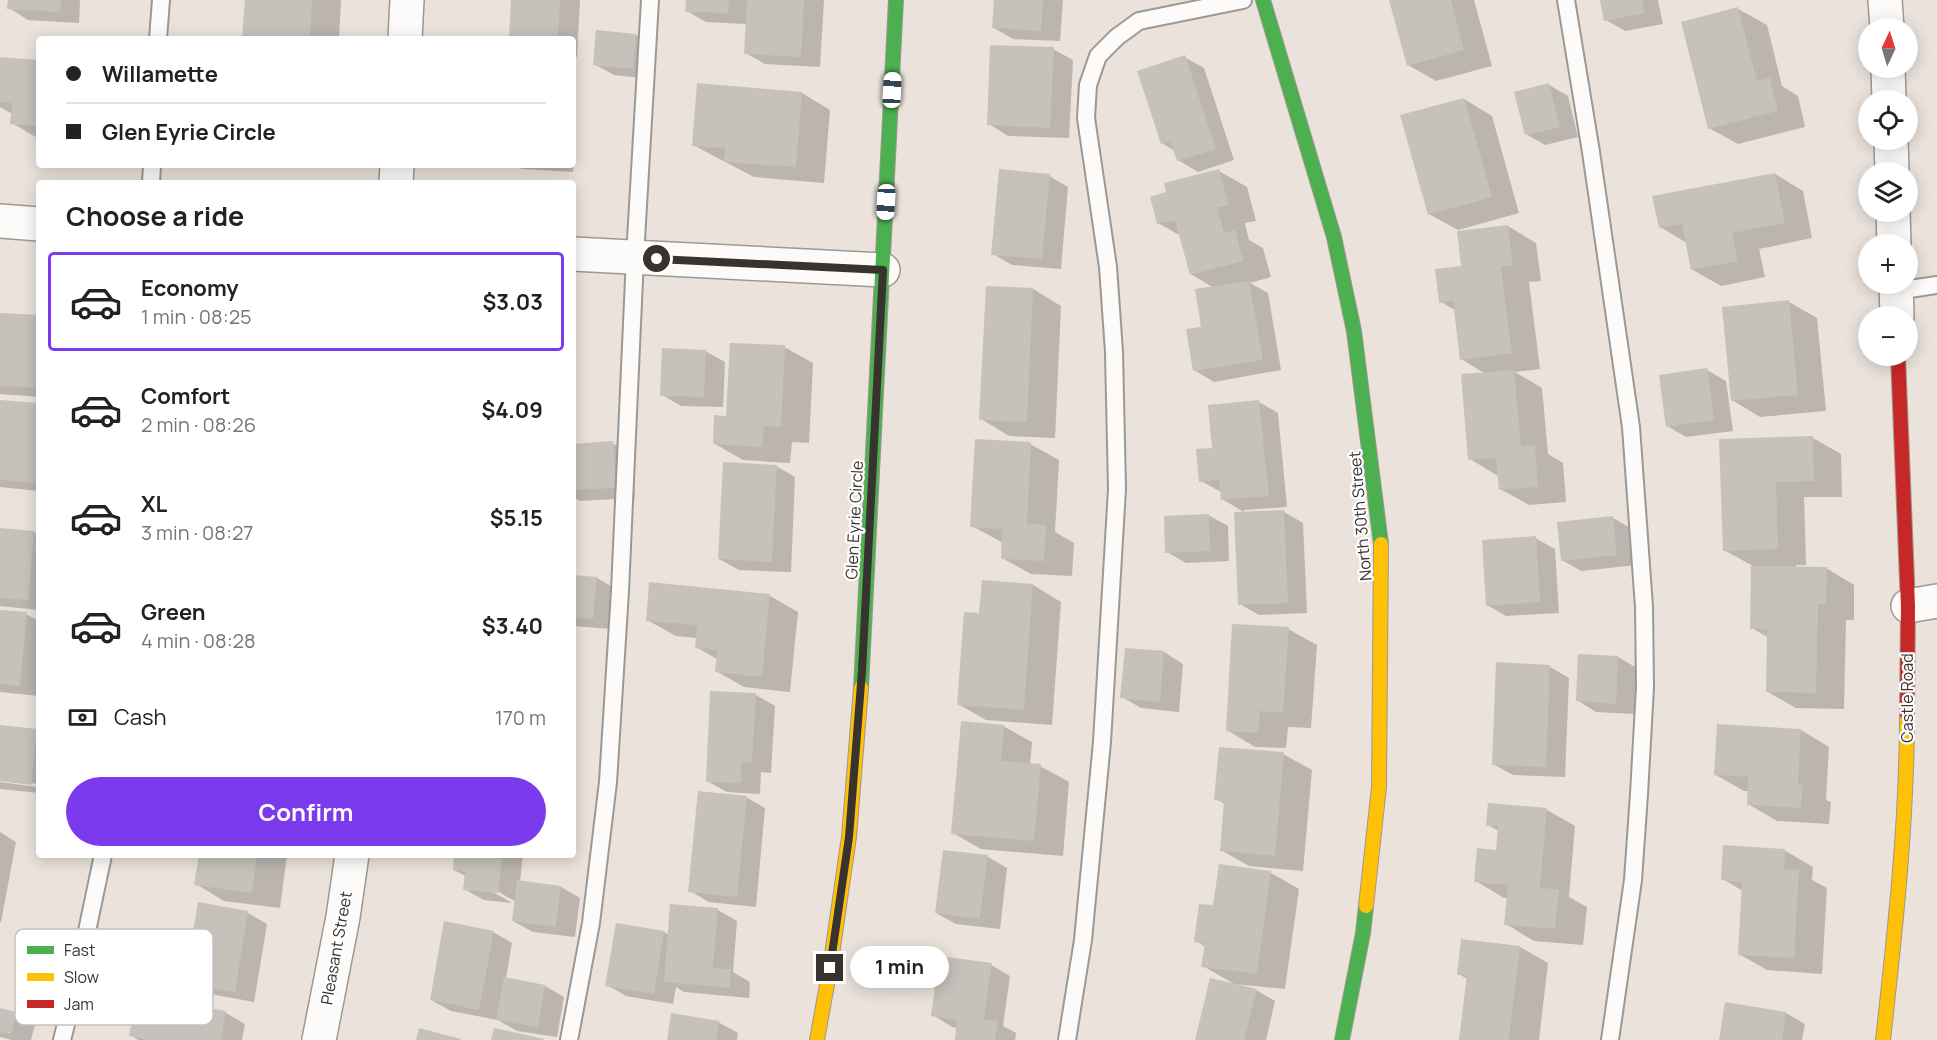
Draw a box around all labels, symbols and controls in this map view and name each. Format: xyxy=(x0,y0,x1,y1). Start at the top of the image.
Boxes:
north arrow xyxy=(1858,18,1918,78)
map controls xyxy=(1858,18,1918,366)
text: Willamette xyxy=(102,59,218,89)
car xyxy=(882,72,902,108)
button: locate xyxy=(1858,90,1918,150)
text: Glen Eyrie Circle xyxy=(102,117,276,147)
button: layers xyxy=(1858,162,1918,222)
car xyxy=(876,184,896,220)
text: Choose a ride xyxy=(66,197,244,234)
button: + xyxy=(1858,234,1918,294)
route start xyxy=(643,245,670,272)
text: Economy xyxy=(141,273,239,303)
icon: car xyxy=(69,275,123,329)
text: $3.03 xyxy=(482,287,543,317)
text: 1 min · 08:25 xyxy=(141,303,252,330)
button: − xyxy=(1858,306,1918,366)
text: Comfort xyxy=(141,381,230,411)
icon: car xyxy=(69,383,123,437)
text: $4.09 xyxy=(481,395,543,425)
text: 2 min · 08:26 xyxy=(141,411,256,438)
street label: North 30th Street xyxy=(1343,450,1377,582)
street label: Glen Eyrie Circle xyxy=(840,460,868,580)
text: XL xyxy=(141,489,167,519)
icon: car xyxy=(69,491,123,545)
text: $5.15 xyxy=(490,503,543,533)
text: 3 min · 08:27 xyxy=(141,519,253,546)
text: Green xyxy=(141,597,206,627)
icon: car xyxy=(69,599,123,653)
text: $3.40 xyxy=(482,611,543,641)
text: 4 min · 08:28 xyxy=(141,627,256,654)
street label: Castle Road xyxy=(1896,653,1918,743)
icon: cash xyxy=(66,701,99,734)
text: Cash xyxy=(114,702,167,732)
text: 170 m xyxy=(495,704,546,731)
button: Confirm xyxy=(66,777,546,846)
street label: Pleasant Street xyxy=(315,890,357,1006)
legend xyxy=(15,929,213,1025)
text: Fast xyxy=(64,939,95,961)
callout: 1 min xyxy=(851,947,950,989)
text: 1 min xyxy=(875,953,924,980)
route end xyxy=(816,954,843,981)
text: Slow xyxy=(64,966,99,988)
text: Jam xyxy=(64,993,94,1015)

